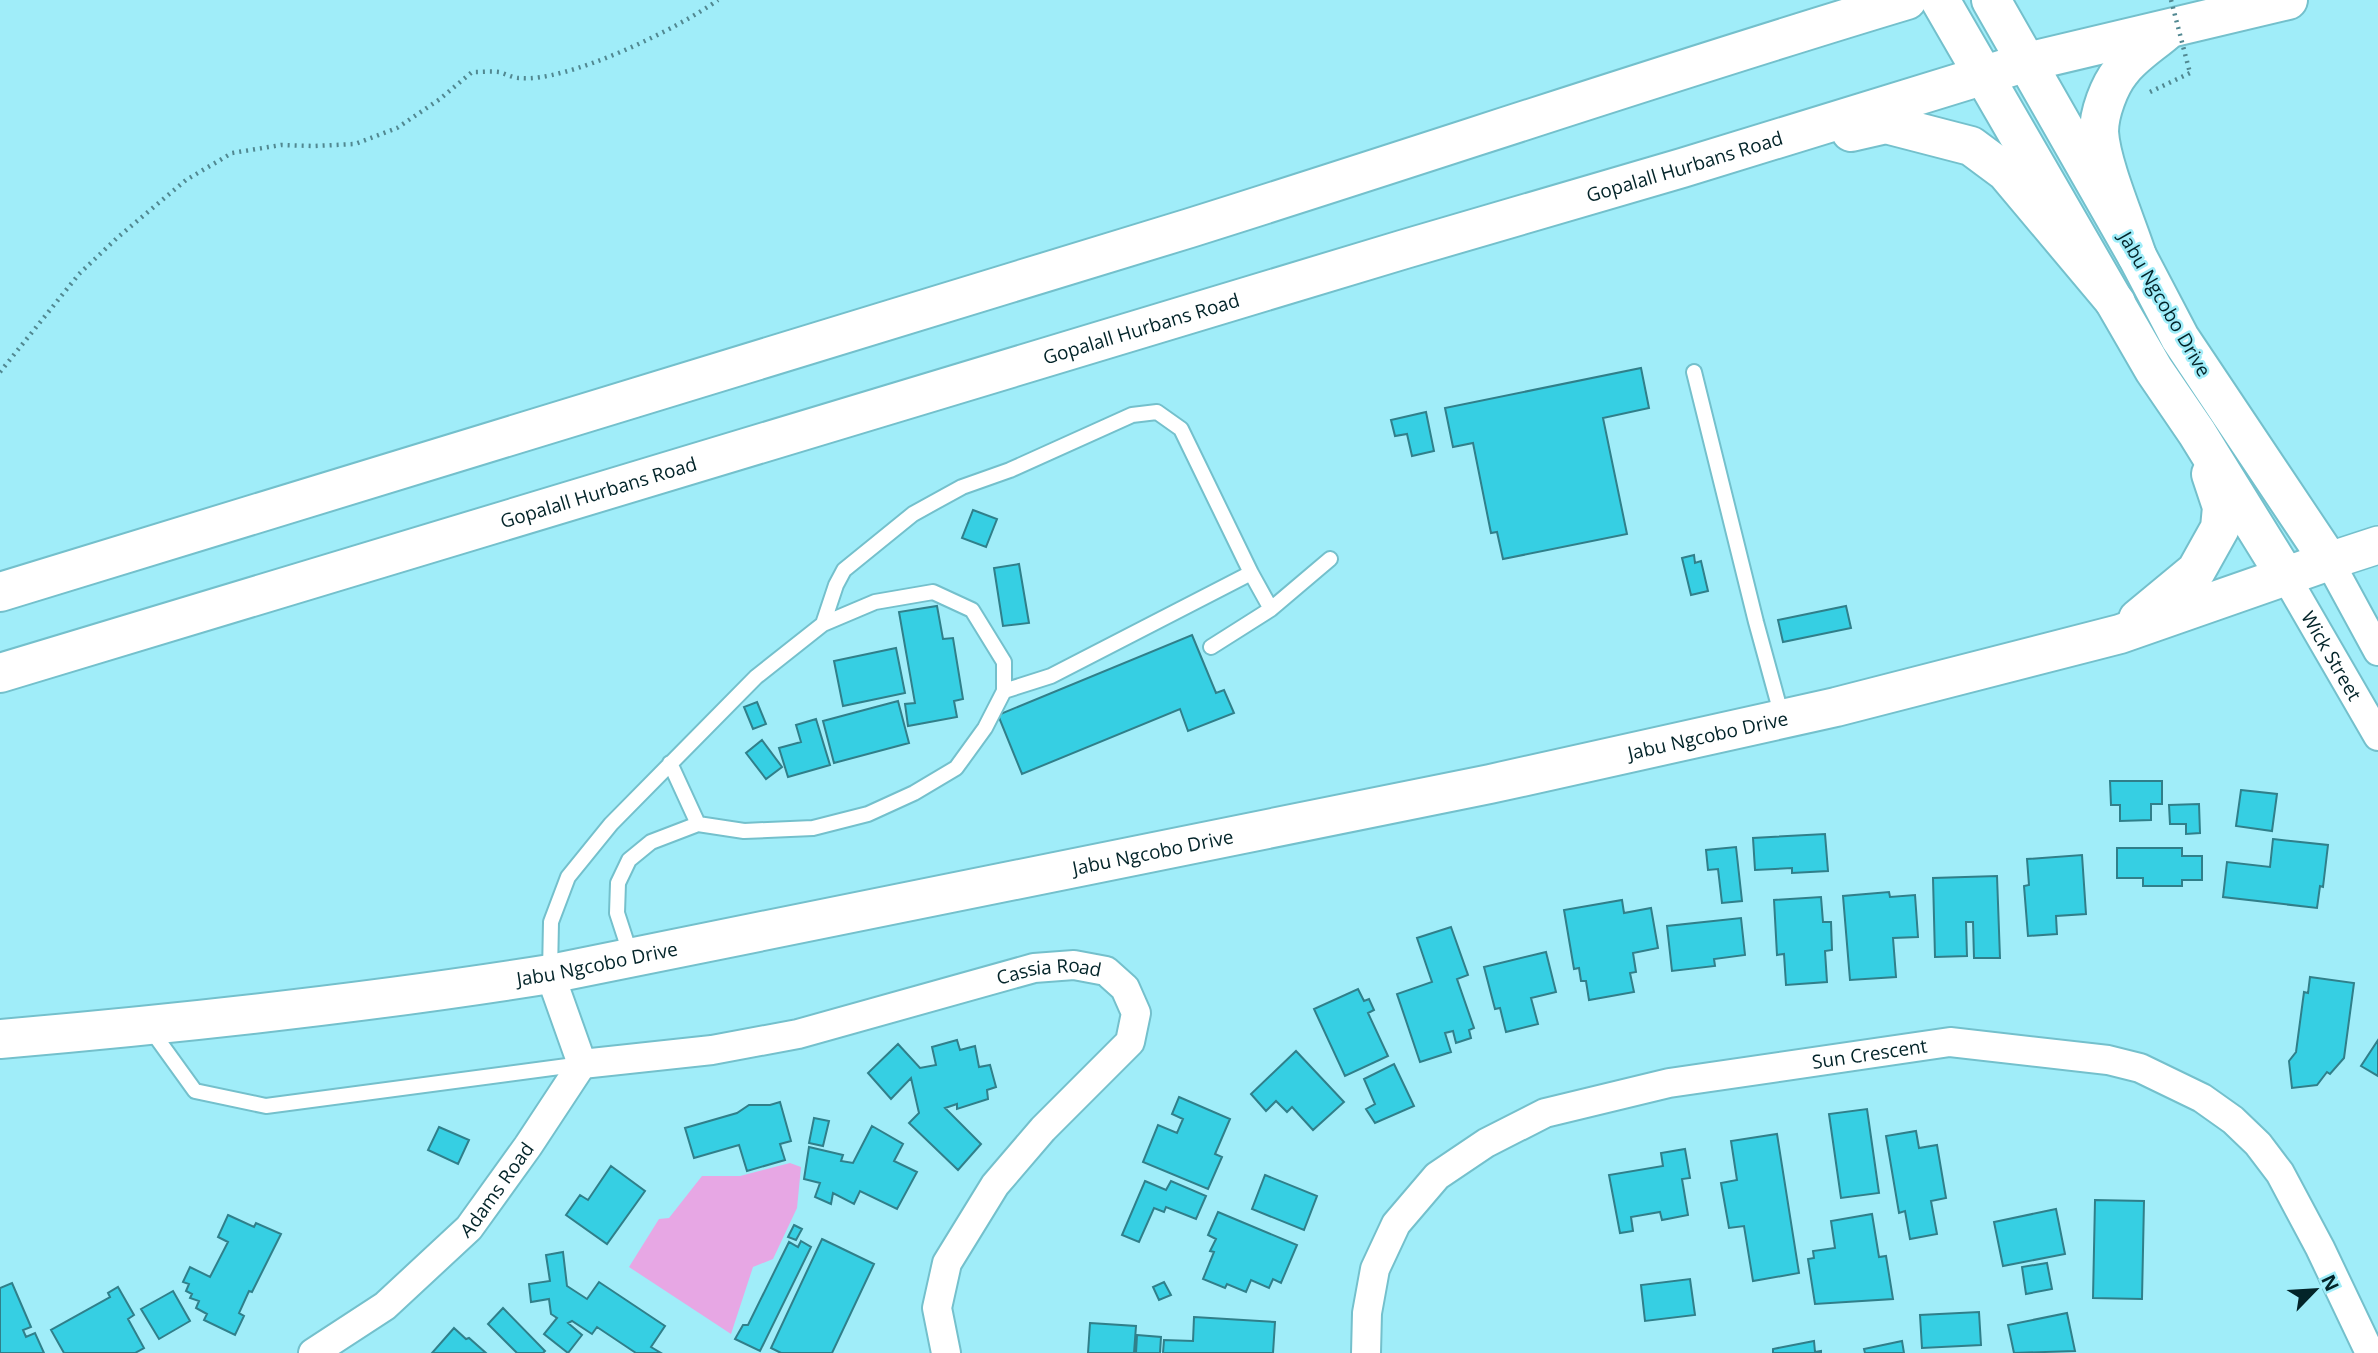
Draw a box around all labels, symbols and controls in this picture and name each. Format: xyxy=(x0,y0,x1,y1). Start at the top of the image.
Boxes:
street label: Gopalall Hurbans Road xyxy=(1583,125,1786,208)
street label: Jabu Ngcobo Drive xyxy=(2112,225,2217,381)
street label: Gopalall Hurbans Road xyxy=(1040,287,1243,371)
street label: Gopalall Hurbans Road xyxy=(497,451,700,534)
street label: Wick Street xyxy=(2295,606,2368,706)
street label: Jabu Ngcobo Drive xyxy=(1623,705,1790,766)
street label: Jabu Ngcobo Drive xyxy=(1068,823,1236,881)
street label: Jabu Ngcobo Drive xyxy=(513,936,680,992)
street label: Cassia Road xyxy=(993,952,1104,991)
street label: Sun Crescent xyxy=(1810,1032,1929,1075)
street label: Adams Road xyxy=(454,1137,540,1243)
north arrow xyxy=(2280,1255,2350,1325)
text: N xyxy=(2315,1270,2345,1295)

